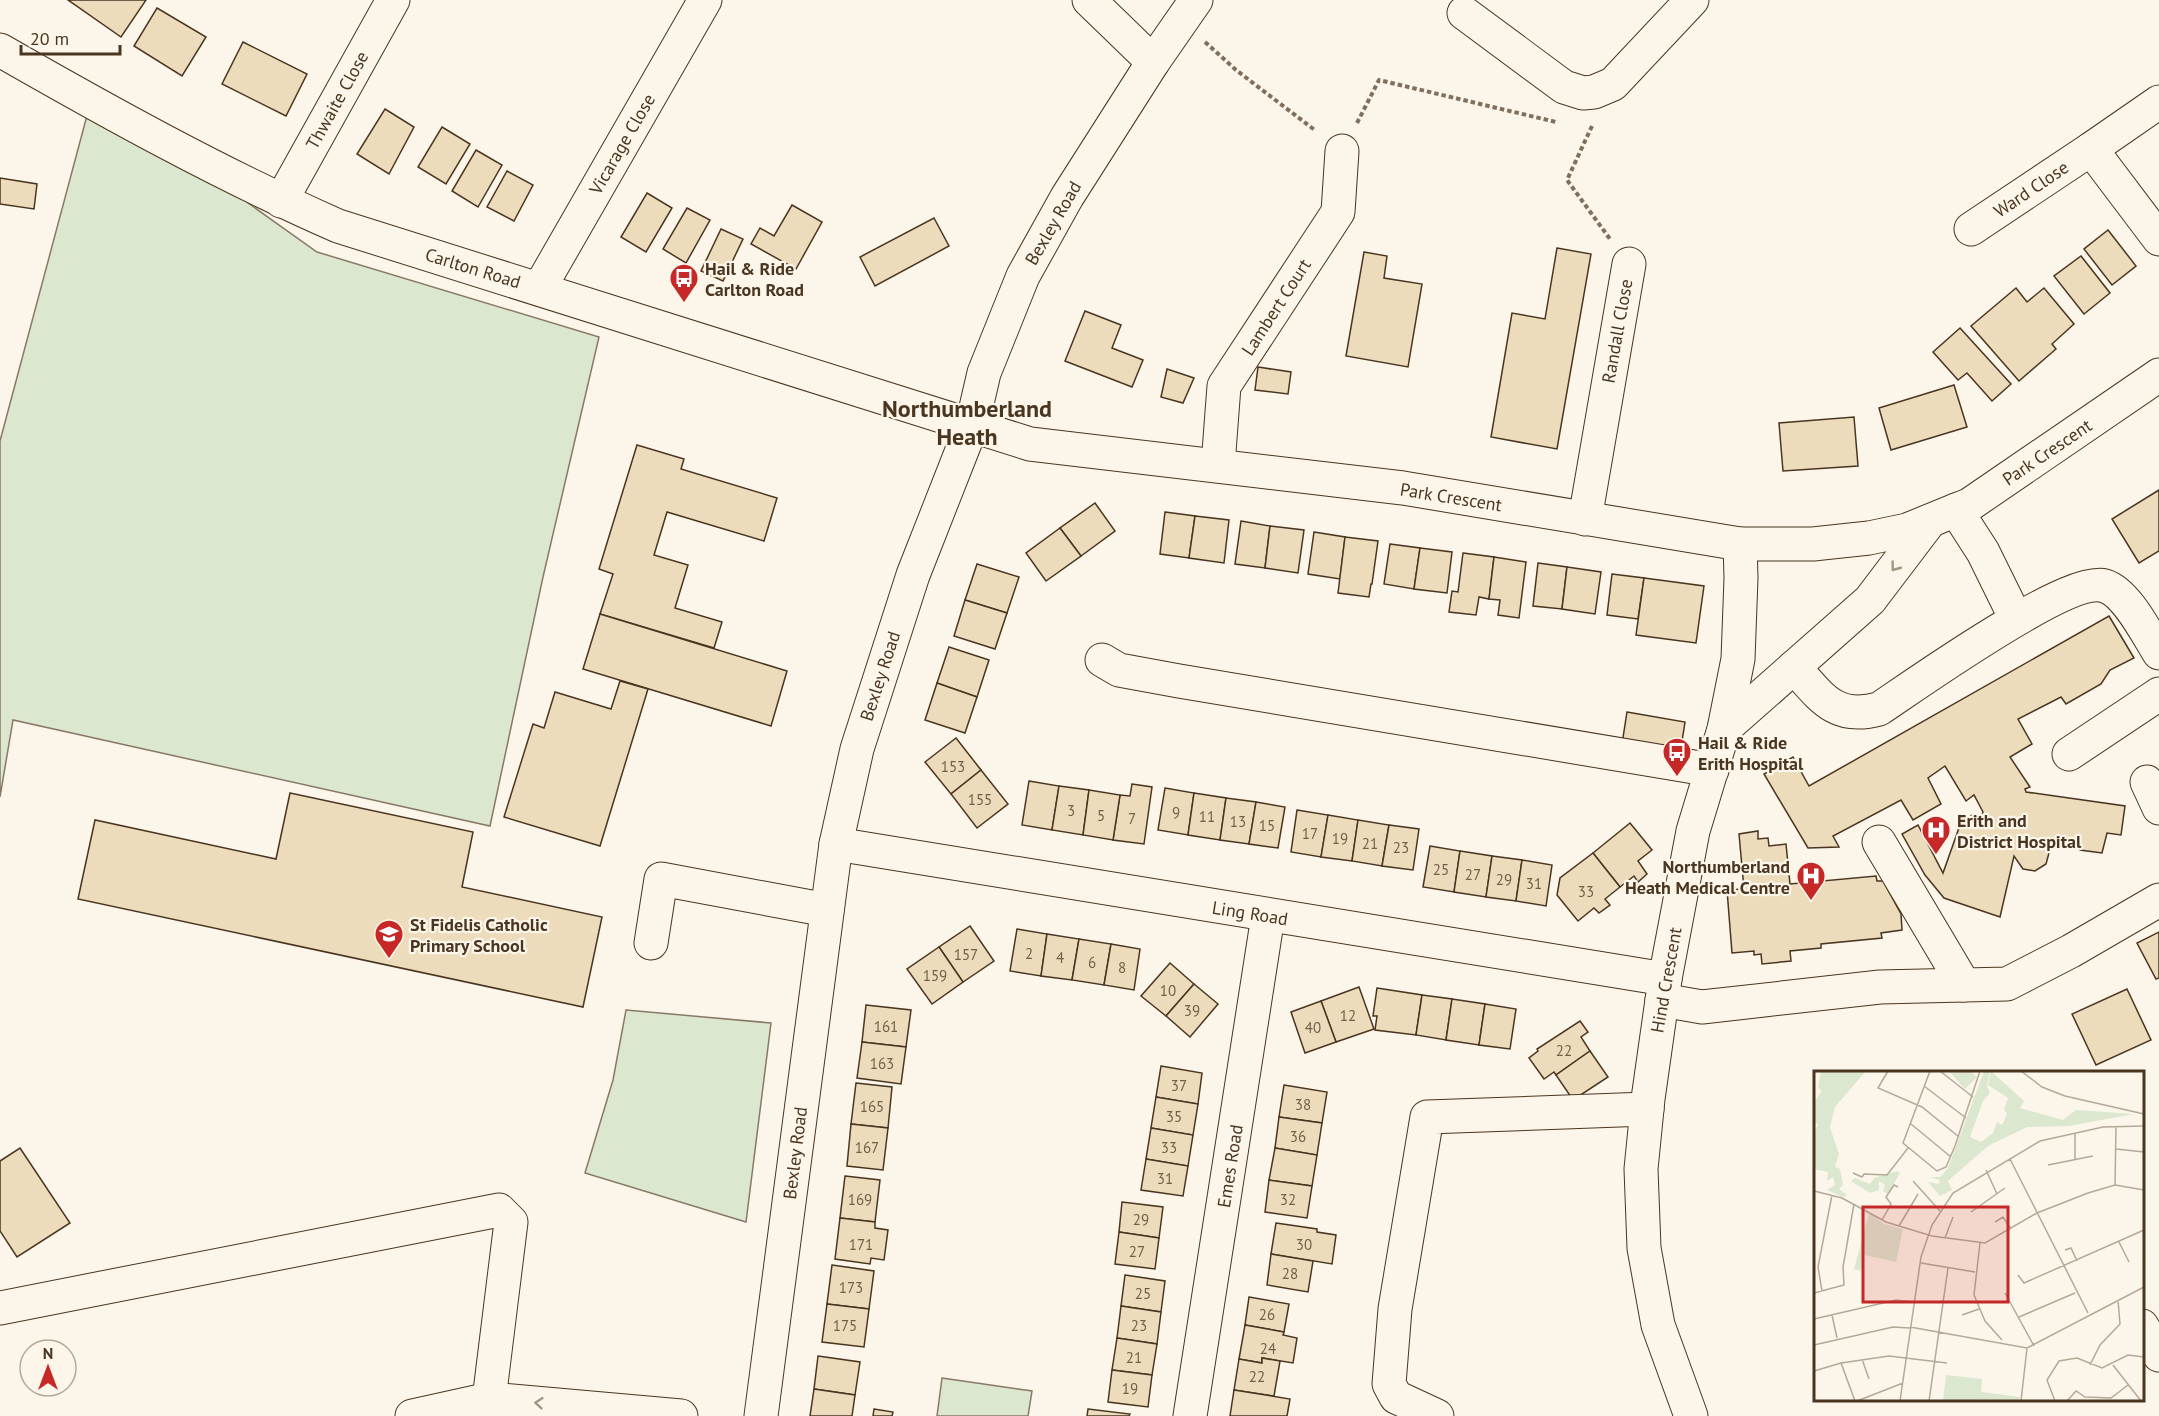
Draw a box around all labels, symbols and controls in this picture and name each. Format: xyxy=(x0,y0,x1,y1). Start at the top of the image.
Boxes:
scale bar xyxy=(21,18,120,56)
text: 20 m xyxy=(30,27,69,50)
street label: Thwaite Close xyxy=(301,47,373,153)
street label: Vicarage Close xyxy=(583,89,660,199)
street label: Ward Close xyxy=(1989,156,2073,222)
street label: Bexley Road xyxy=(1020,177,1086,269)
street label: Carlton Road xyxy=(422,243,524,293)
street label: Lambert Court xyxy=(1236,254,1316,360)
place label: Hail & Ride Carlton Road xyxy=(705,257,804,301)
bus stop icon: Hail & Ride Carlton Road xyxy=(668,262,700,304)
street label: Randall Close xyxy=(1597,277,1637,385)
district label: Northumberland Heath xyxy=(882,393,1052,452)
street label: Park Crescent xyxy=(1998,414,2096,490)
street label: Park Crescent xyxy=(1398,478,1504,516)
one-way arrow xyxy=(1891,561,1902,572)
street label: Bexley Road xyxy=(855,628,905,724)
place label: Hail & Ride Erith Hospital xyxy=(1698,731,1804,775)
bus stop icon: Hail & Ride Erith Hospital xyxy=(1661,736,1693,778)
house number: 153 xyxy=(941,757,965,776)
house number: 155 xyxy=(968,790,992,809)
house number: 3 xyxy=(1067,801,1075,820)
house number: 9 xyxy=(1172,803,1180,822)
house number: 5 xyxy=(1097,806,1105,825)
house number: 11 xyxy=(1199,807,1215,826)
house number: 7 xyxy=(1128,809,1136,828)
place label: Erith and District Hospital xyxy=(1957,809,2082,853)
house number: 13 xyxy=(1230,812,1246,831)
hospital icon: Erith and District Hospital xyxy=(1920,814,1952,856)
house number: 15 xyxy=(1259,816,1275,835)
house number: 17 xyxy=(1302,824,1318,843)
house number: 19 xyxy=(1332,829,1348,848)
house number: 21 xyxy=(1362,834,1378,853)
house number: 23 xyxy=(1393,838,1409,857)
place label: Northumberland Heath Medical Centre xyxy=(1625,855,1790,899)
house number: 25 xyxy=(1433,860,1449,879)
hospital icon: Northumberland Heath Medical Centre xyxy=(1795,860,1827,902)
house number: 27 xyxy=(1465,865,1481,884)
house number: 29 xyxy=(1496,870,1512,889)
house number: 31 xyxy=(1526,874,1542,893)
house number: 33 xyxy=(1578,882,1594,901)
street label: Ling Road xyxy=(1210,896,1290,930)
place label: St Fidelis Catholic Primary School xyxy=(410,913,548,957)
school or university icon: St Fidelis Catholic Primary School xyxy=(373,918,405,960)
street label: Hind Crescent xyxy=(1645,925,1687,1035)
house number: 2 xyxy=(1025,944,1033,963)
house number: 157 xyxy=(954,945,978,964)
house number: 4 xyxy=(1056,948,1064,967)
house number: 6 xyxy=(1088,953,1096,972)
house number: 8 xyxy=(1118,958,1126,977)
house number: 159 xyxy=(923,966,947,985)
house number: 10 xyxy=(1160,981,1176,1000)
house number: 39 xyxy=(1184,1001,1200,1020)
house number: 12 xyxy=(1340,1006,1356,1025)
house number: 161 xyxy=(874,1017,898,1036)
house number: 40 xyxy=(1305,1018,1321,1037)
house number: 22 xyxy=(1556,1041,1572,1060)
house number: 163 xyxy=(870,1054,894,1073)
inset map xyxy=(1814,1071,2144,1401)
house number: 37 xyxy=(1171,1076,1187,1095)
house number: 38 xyxy=(1295,1095,1311,1114)
house number: 165 xyxy=(860,1097,884,1116)
street label: Bexley Road xyxy=(778,1105,812,1201)
house number: 35 xyxy=(1166,1107,1182,1126)
street label: Emes Road xyxy=(1212,1123,1248,1209)
house number: 36 xyxy=(1290,1127,1306,1146)
house number: 167 xyxy=(855,1138,879,1157)
house number: 33 xyxy=(1161,1138,1177,1157)
house number: 31 xyxy=(1157,1169,1173,1188)
house number: 169 xyxy=(848,1190,872,1209)
house number: 32 xyxy=(1280,1190,1296,1209)
house number: 29 xyxy=(1133,1210,1149,1229)
house number: 171 xyxy=(849,1235,873,1254)
house number: 30 xyxy=(1296,1235,1312,1254)
house number: 27 xyxy=(1129,1242,1145,1261)
house number: 28 xyxy=(1282,1264,1298,1283)
house number: 173 xyxy=(839,1278,863,1297)
house number: 25 xyxy=(1135,1284,1151,1303)
house number: 26 xyxy=(1259,1305,1275,1324)
house number: 175 xyxy=(833,1316,857,1335)
house number: 23 xyxy=(1131,1316,1147,1335)
north arrow xyxy=(18,1338,78,1398)
house number: 24 xyxy=(1260,1339,1276,1358)
text: N xyxy=(43,1343,53,1363)
house number: 21 xyxy=(1126,1348,1142,1367)
house number: 22 xyxy=(1249,1367,1265,1386)
house number: 19 xyxy=(1122,1379,1138,1398)
one-way arrow xyxy=(535,1397,544,1410)

